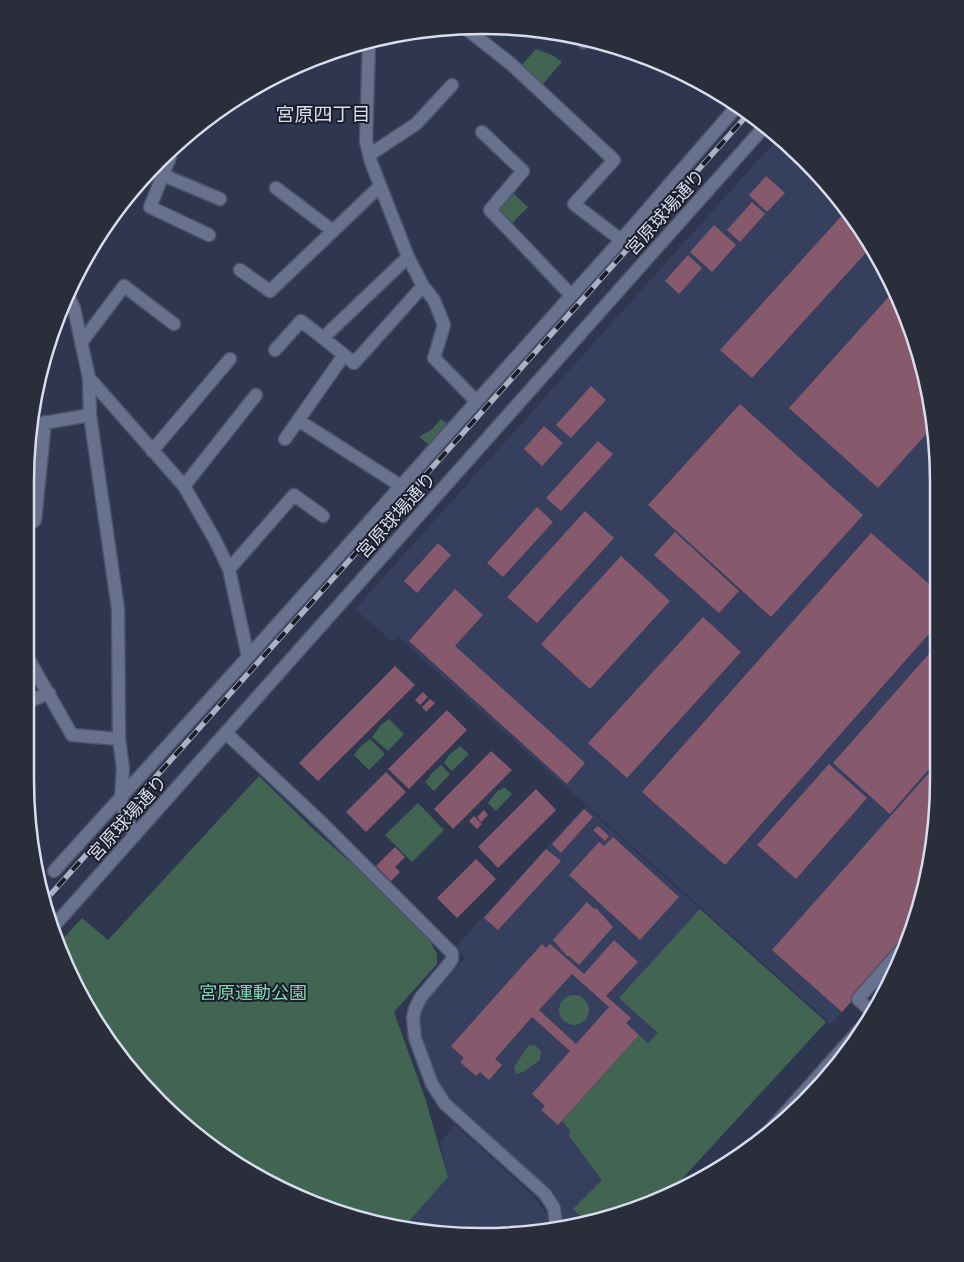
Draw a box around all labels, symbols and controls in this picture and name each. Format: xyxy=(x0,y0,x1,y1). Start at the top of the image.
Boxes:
district label: 宮原四丁目 xyxy=(275,103,371,126)
street label: 宮原球場通り xyxy=(621,165,709,259)
street label: 宮原球場通り xyxy=(352,468,440,562)
street label: 宮原球場通り xyxy=(83,771,171,865)
park label: 宮原運動公園 xyxy=(199,982,307,1003)

